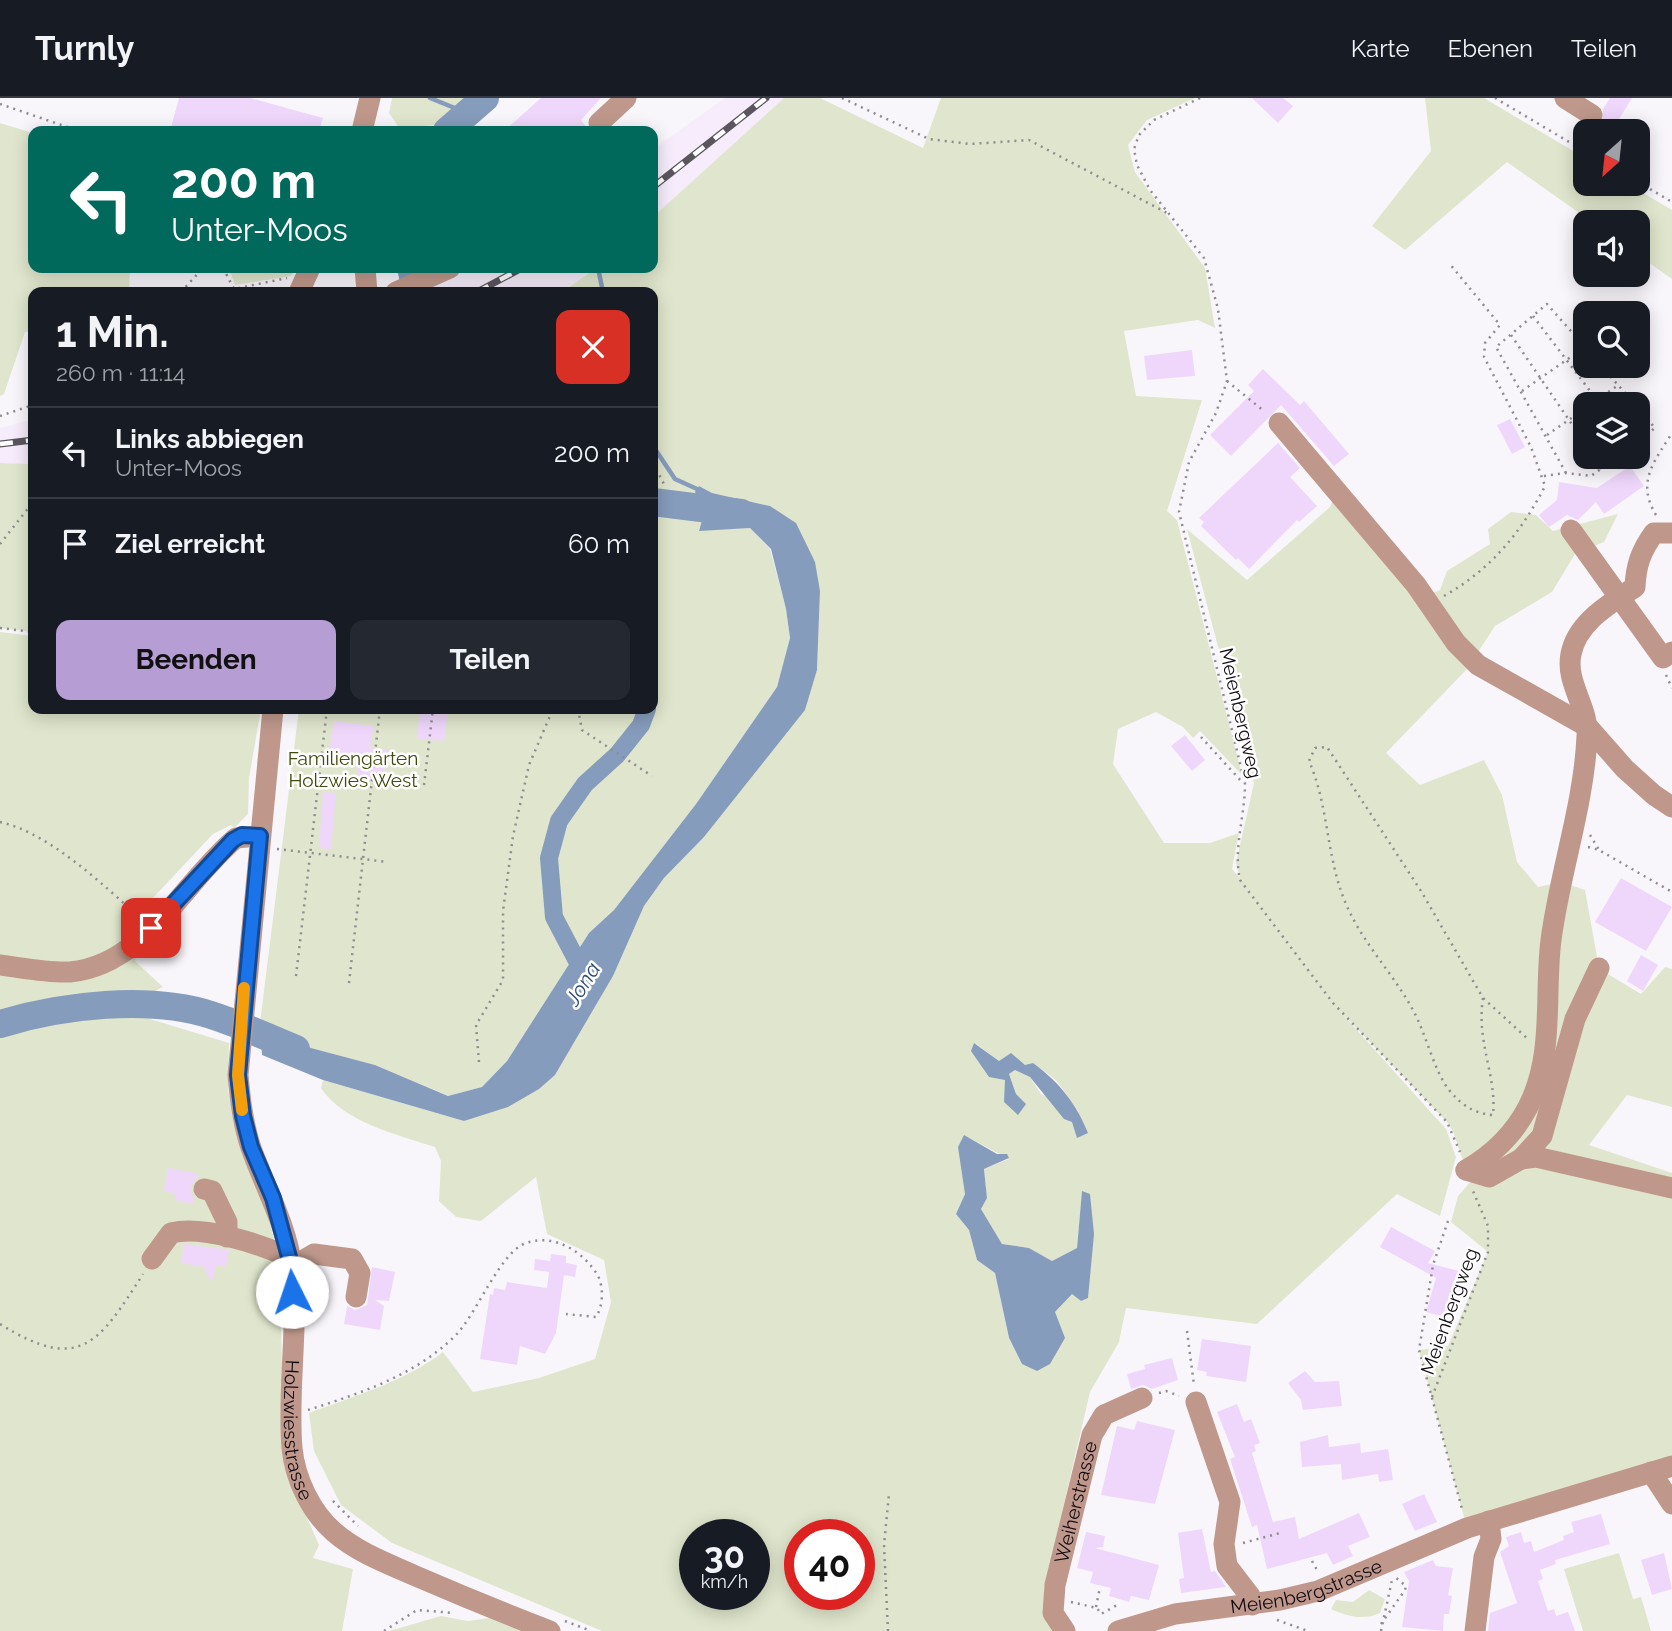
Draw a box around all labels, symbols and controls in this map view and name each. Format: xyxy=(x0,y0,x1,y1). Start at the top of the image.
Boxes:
text: Turnly xyxy=(35,29,134,68)
text: Karte xyxy=(1351,34,1410,63)
text: Ebenen xyxy=(1448,34,1533,63)
text: Teilen xyxy=(1571,34,1637,63)
north arrow xyxy=(1573,119,1650,196)
map controls xyxy=(1573,119,1650,469)
text: 200 m xyxy=(171,152,316,209)
icon: left xyxy=(56,154,147,245)
button: sound xyxy=(1573,210,1650,287)
text: Unter-Moos xyxy=(171,211,348,248)
button: search xyxy=(1573,301,1650,378)
text: 1 Min. xyxy=(56,308,169,357)
button: close xyxy=(556,310,630,384)
text: 260 m · 11:14 xyxy=(56,359,185,386)
button: layers xyxy=(1573,392,1650,469)
text: Links abbiegen xyxy=(115,424,304,454)
icon: left xyxy=(56,434,94,472)
text: 200 m xyxy=(554,438,630,468)
text: Unter-Moos xyxy=(115,454,242,481)
icon: arrive xyxy=(56,525,94,563)
text: Ziel erreicht xyxy=(115,529,265,559)
text: 60 m xyxy=(568,529,630,559)
button: Beenden xyxy=(56,620,336,700)
button: Teilen xyxy=(350,620,630,700)
street label: Meienbergweg xyxy=(1215,646,1267,780)
park label: Familiengärten Holzwies West xyxy=(288,747,418,791)
pin xyxy=(121,898,181,958)
icon: arrive xyxy=(132,909,170,947)
water label: Jona xyxy=(559,958,605,1011)
street label: Meienbergweg xyxy=(1416,1245,1482,1377)
position arrow xyxy=(255,1255,329,1329)
street label: Holzwiesstrasse xyxy=(280,1359,318,1504)
street label: Weiherstrasse xyxy=(1050,1439,1101,1565)
speed limit sign: 40 xyxy=(784,1519,875,1610)
text: 30 xyxy=(704,1535,745,1576)
street label: Meienbergstrasse xyxy=(1229,1554,1385,1618)
text: km/h xyxy=(701,1571,748,1592)

